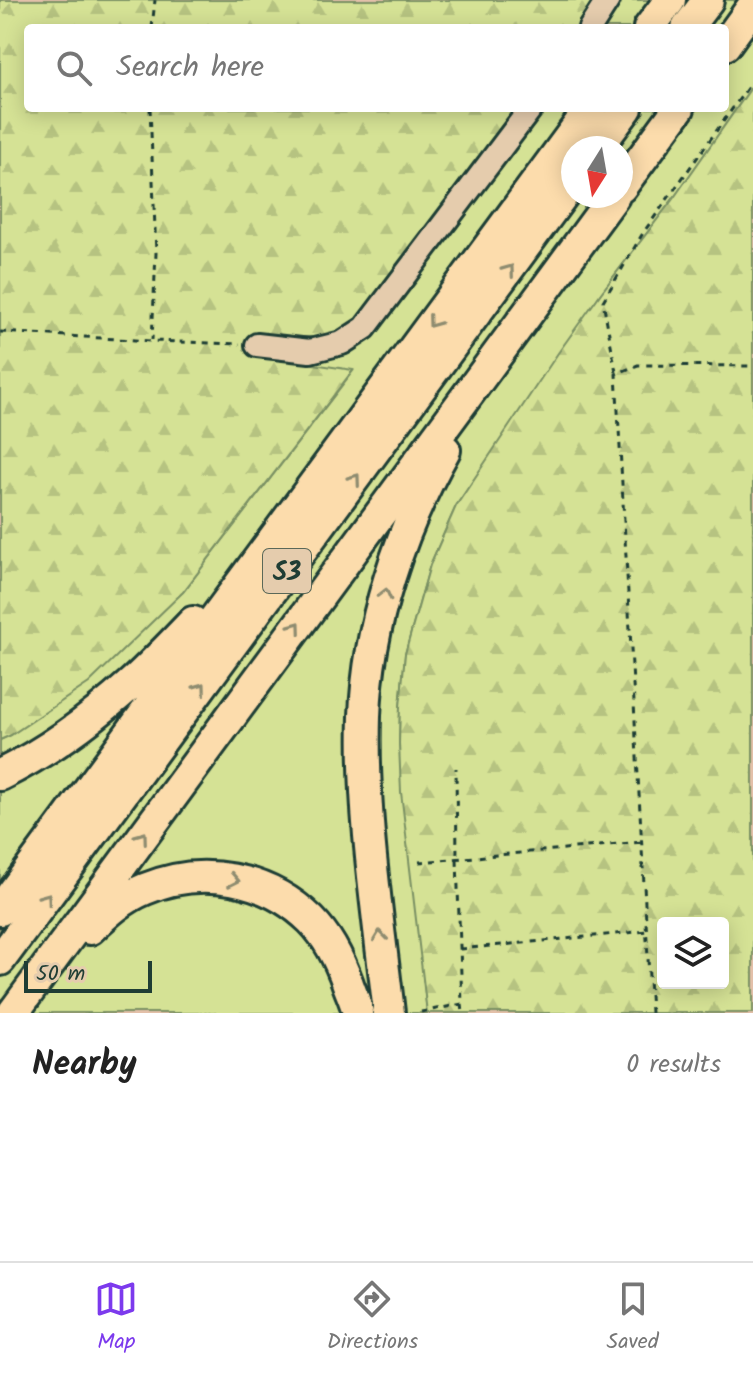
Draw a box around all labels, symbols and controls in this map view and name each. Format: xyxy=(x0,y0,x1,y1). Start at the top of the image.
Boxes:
search box xyxy=(24,24,729,112)
text: Search here xyxy=(116,44,264,92)
icon: search xyxy=(52,46,96,90)
north arrow xyxy=(561,136,633,208)
one-way arrow xyxy=(499,264,514,278)
one-way arrow xyxy=(428,313,443,328)
one-way arrow xyxy=(345,473,360,488)
road number: S3 xyxy=(263,549,311,593)
one-way arrow xyxy=(376,588,393,602)
one-way arrow xyxy=(286,621,301,636)
one-way arrow xyxy=(191,683,205,697)
one-way arrow xyxy=(132,831,147,845)
one-way arrow xyxy=(228,870,241,887)
one-way arrow xyxy=(37,892,51,906)
map controls xyxy=(657,917,729,989)
button: layers xyxy=(657,917,729,989)
one-way arrow xyxy=(372,929,389,942)
scale bar xyxy=(24,957,152,993)
text: 50 m xyxy=(36,957,85,992)
text: Nearby xyxy=(32,1038,137,1092)
text: 0 results xyxy=(626,1044,721,1086)
tab: Map xyxy=(94,1277,138,1360)
tab: Directions xyxy=(327,1277,418,1360)
tab: Saved xyxy=(607,1277,659,1360)

